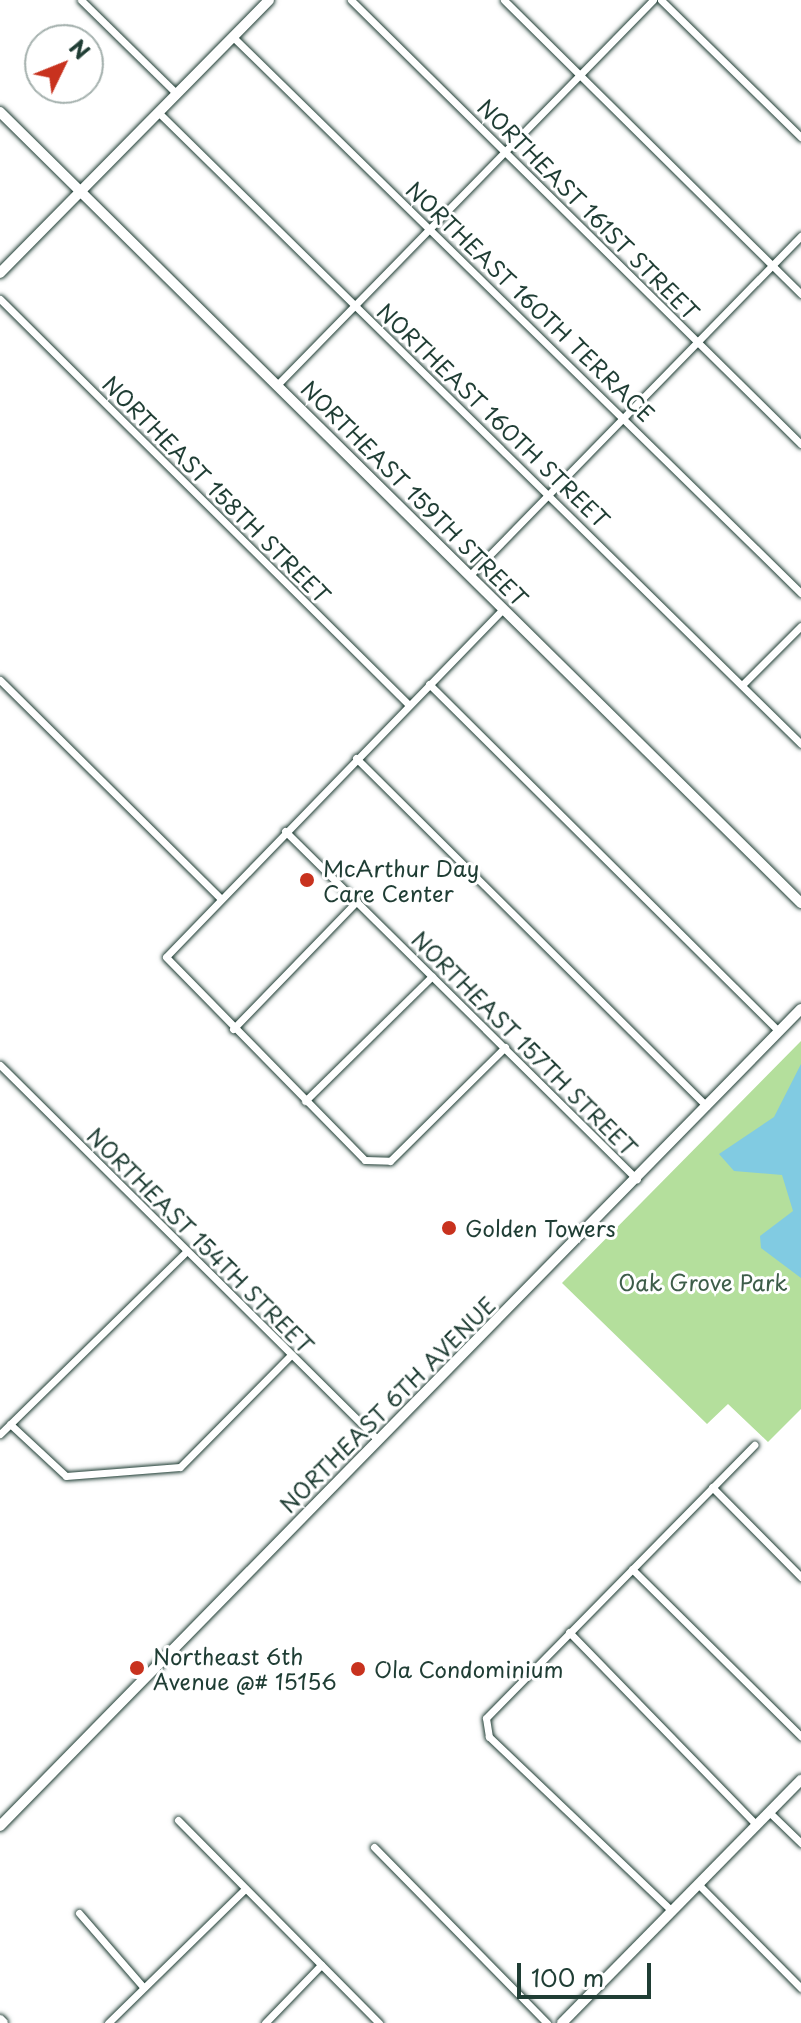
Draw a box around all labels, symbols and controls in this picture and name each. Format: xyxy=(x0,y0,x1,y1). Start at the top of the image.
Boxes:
north arrow xyxy=(24,24,104,104)
text: N xyxy=(62,31,98,66)
street label: NORTHEAST 161ST STREET xyxy=(473,93,705,325)
street label: NORTHEAST 160TH TERRACE xyxy=(403,176,659,426)
street label: NORTHEAST 160TH STREET xyxy=(372,297,616,533)
street label: NORTHEAST 158TH STREET xyxy=(98,370,336,608)
street label: NORTHEAST 159TH STREET xyxy=(297,375,533,611)
place label: McArthur Day Care Center xyxy=(323,854,480,906)
marker: McArthur Day Care Center xyxy=(298,871,316,889)
street label: NORTHEAST 157TH STREET xyxy=(407,925,643,1161)
street label: NORTHEAST 154TH STREET xyxy=(82,1121,320,1359)
place label: Golden Towers xyxy=(465,1215,617,1241)
marker: Golden Towers xyxy=(440,1219,458,1237)
park label: Oak Grove Park xyxy=(617,1269,789,1295)
street label: NORTHEAST 6TH AVENUE xyxy=(274,1291,500,1517)
place label: Northeast 6th Avenue @# 15156 xyxy=(153,1642,336,1694)
place label: Ola Condominium xyxy=(374,1656,564,1682)
marker: Northeast 6th Avenue @# 15156 xyxy=(128,1659,146,1677)
marker: Ola Condominium xyxy=(349,1660,367,1678)
scale bar xyxy=(521,1947,655,1997)
text: 100 m xyxy=(531,1959,604,1995)

